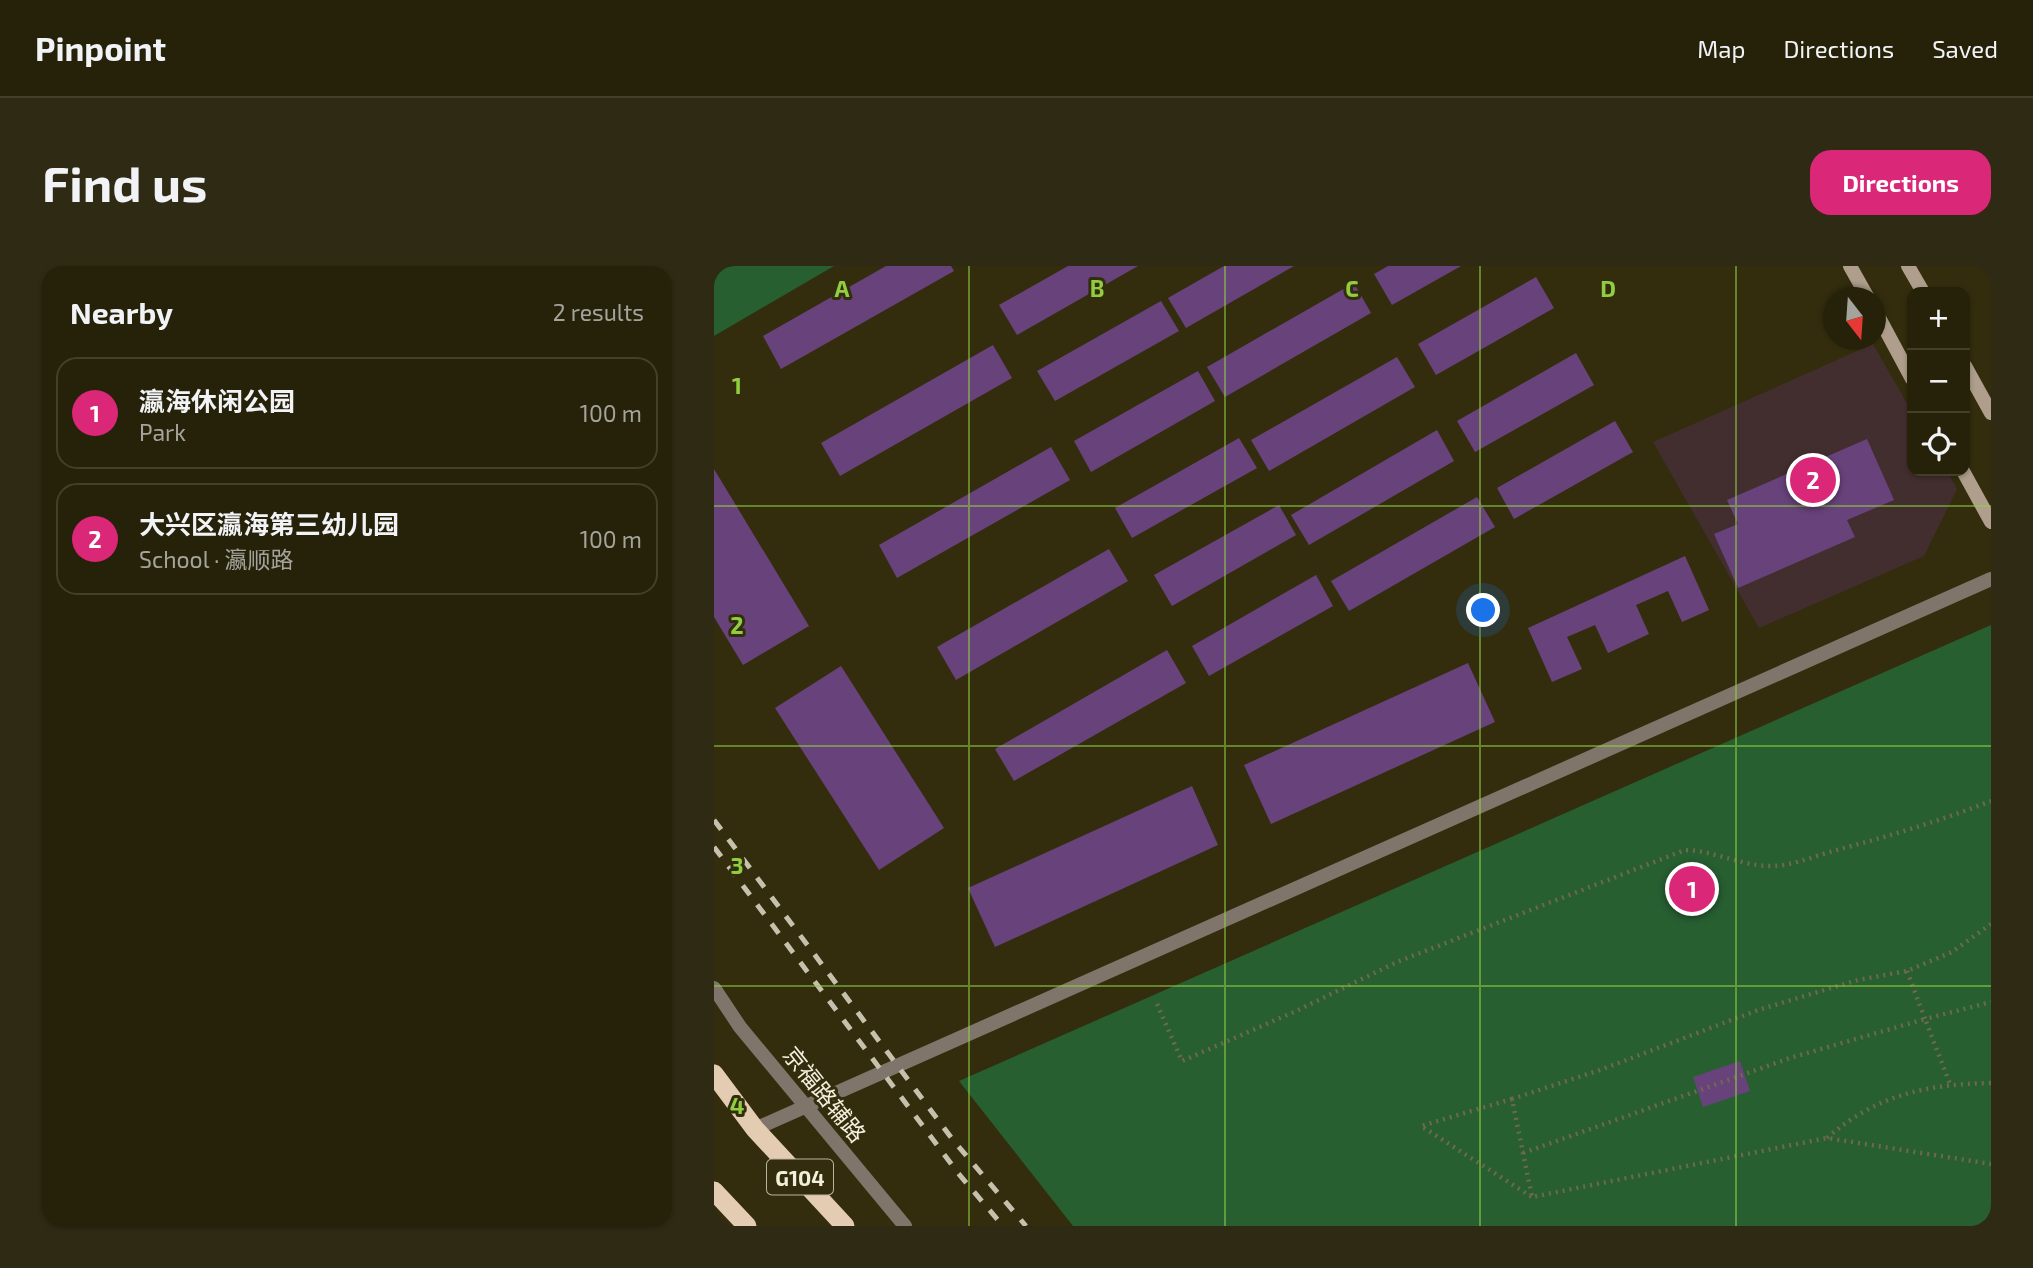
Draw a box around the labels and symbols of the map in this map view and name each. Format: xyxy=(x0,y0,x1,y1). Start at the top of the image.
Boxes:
text: A xyxy=(834,274,850,302)
text: B xyxy=(1090,274,1104,302)
text: C xyxy=(1345,274,1359,302)
text: D xyxy=(1600,274,1616,302)
north arrow xyxy=(1823,287,1886,350)
text: 1 xyxy=(732,371,742,399)
pin: 2 xyxy=(1790,454,1836,506)
your location xyxy=(1466,593,1500,627)
text: 2 xyxy=(730,611,744,639)
text: 3 xyxy=(730,851,744,879)
pin: 1 xyxy=(1669,863,1715,915)
street label: 京福路辅路 xyxy=(778,1041,872,1147)
text: 4 xyxy=(730,1091,744,1119)
road number: G104 xyxy=(767,1160,833,1194)

